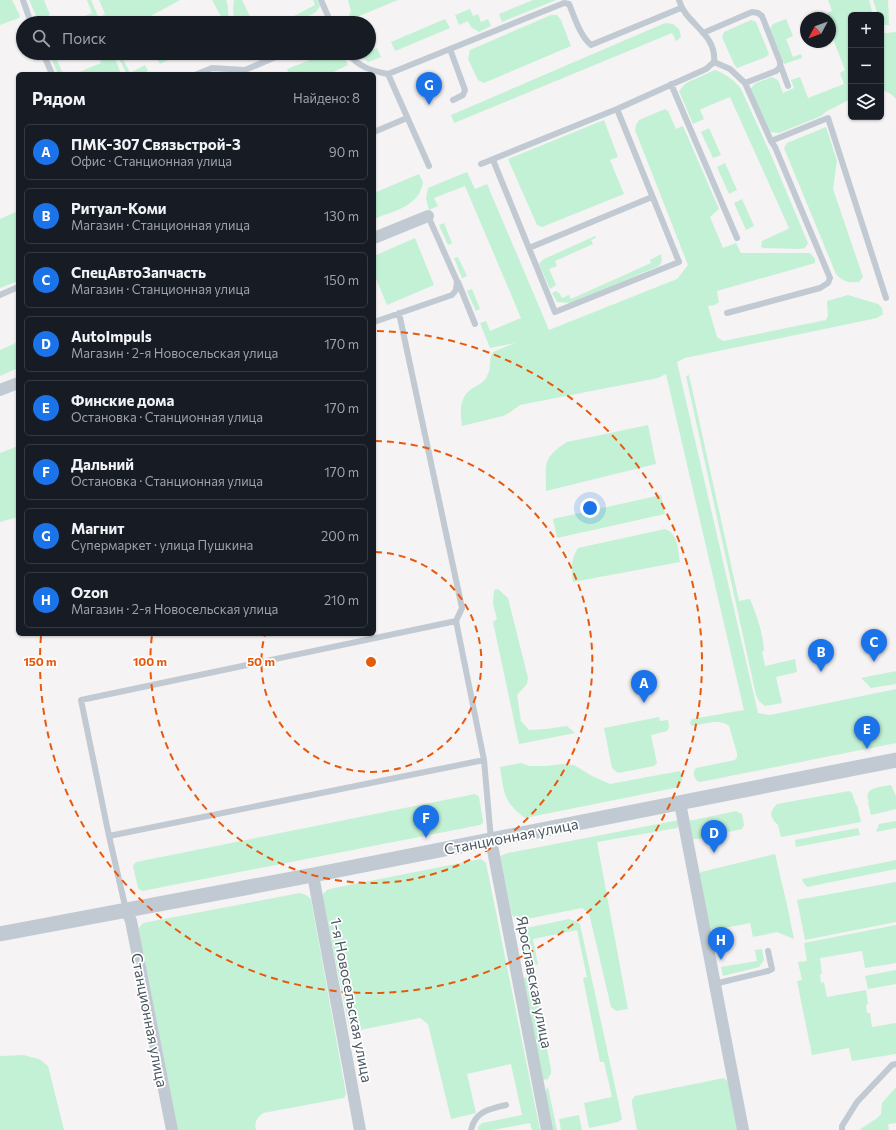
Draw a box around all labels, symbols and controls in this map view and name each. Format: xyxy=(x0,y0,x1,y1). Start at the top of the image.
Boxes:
north arrow xyxy=(800,12,836,48)
map controls xyxy=(848,12,884,120)
button: + xyxy=(848,12,884,48)
search box xyxy=(16,16,376,60)
icon: search xyxy=(30,27,52,49)
text: Поиск xyxy=(62,29,106,47)
button: − xyxy=(848,48,884,84)
pin: G xyxy=(416,72,442,105)
button: layers xyxy=(848,84,884,120)
text: Рядом xyxy=(32,88,86,109)
text: Найдено: 8 xyxy=(293,90,360,106)
text: ПМК-307 Связьстрой-3 xyxy=(71,135,241,153)
text: A xyxy=(41,144,51,160)
text: 90 m xyxy=(329,144,359,160)
text: Офис · Станционная улица xyxy=(71,153,232,169)
text: Ритуал-Коми xyxy=(71,199,167,217)
text: B xyxy=(42,208,50,224)
text: 130 m xyxy=(324,208,359,224)
text: Магазин · Станционная улица xyxy=(71,217,250,233)
text: СпецАвтоЗапчасть xyxy=(71,263,206,281)
text: C xyxy=(42,272,50,288)
text: 150 m xyxy=(324,272,359,288)
text: Магазин · Станционная улица xyxy=(71,281,250,297)
text: AutoImpuls xyxy=(71,327,152,345)
text: D xyxy=(41,336,51,352)
text: 170 m xyxy=(324,336,359,352)
text: Магазин · 2-я Новосельская улица xyxy=(71,345,278,361)
text: Финские дома xyxy=(71,391,174,409)
text: E xyxy=(42,400,50,416)
text: 170 m xyxy=(324,400,359,416)
text: Остановка · Станционная улица xyxy=(71,409,263,425)
text: Дальний xyxy=(71,455,134,473)
text: F xyxy=(42,464,50,480)
text: 170 m xyxy=(324,464,359,480)
text: Остановка · Станционная улица xyxy=(71,473,263,489)
your location xyxy=(580,498,600,518)
text: Магнит xyxy=(71,519,124,537)
text: G xyxy=(41,528,51,544)
text: 200 m xyxy=(321,528,359,544)
text: Супермаркет · улица Пушкина xyxy=(71,537,253,553)
text: Ozon xyxy=(71,583,109,601)
text: H xyxy=(41,592,51,608)
text: 210 m xyxy=(324,592,359,608)
text: Магазин · 2-я Новосельская улица xyxy=(71,601,278,617)
pin: C xyxy=(861,629,887,662)
pin: B xyxy=(808,639,834,672)
text: 150 m xyxy=(23,654,57,668)
text: 100 m xyxy=(133,654,167,668)
text: 50 m xyxy=(247,654,275,668)
centre of rings xyxy=(364,655,378,669)
pin: A xyxy=(631,670,657,703)
pin: E xyxy=(854,716,880,749)
pin: F xyxy=(413,805,439,838)
street label: Станционная улица xyxy=(442,814,580,858)
pin: D xyxy=(701,820,727,853)
street label: Ярославская улица xyxy=(513,914,557,1050)
street label: 1-я Новосельская улица xyxy=(327,916,377,1084)
pin: H xyxy=(708,927,734,960)
street label: Станционная улица xyxy=(128,951,172,1089)

